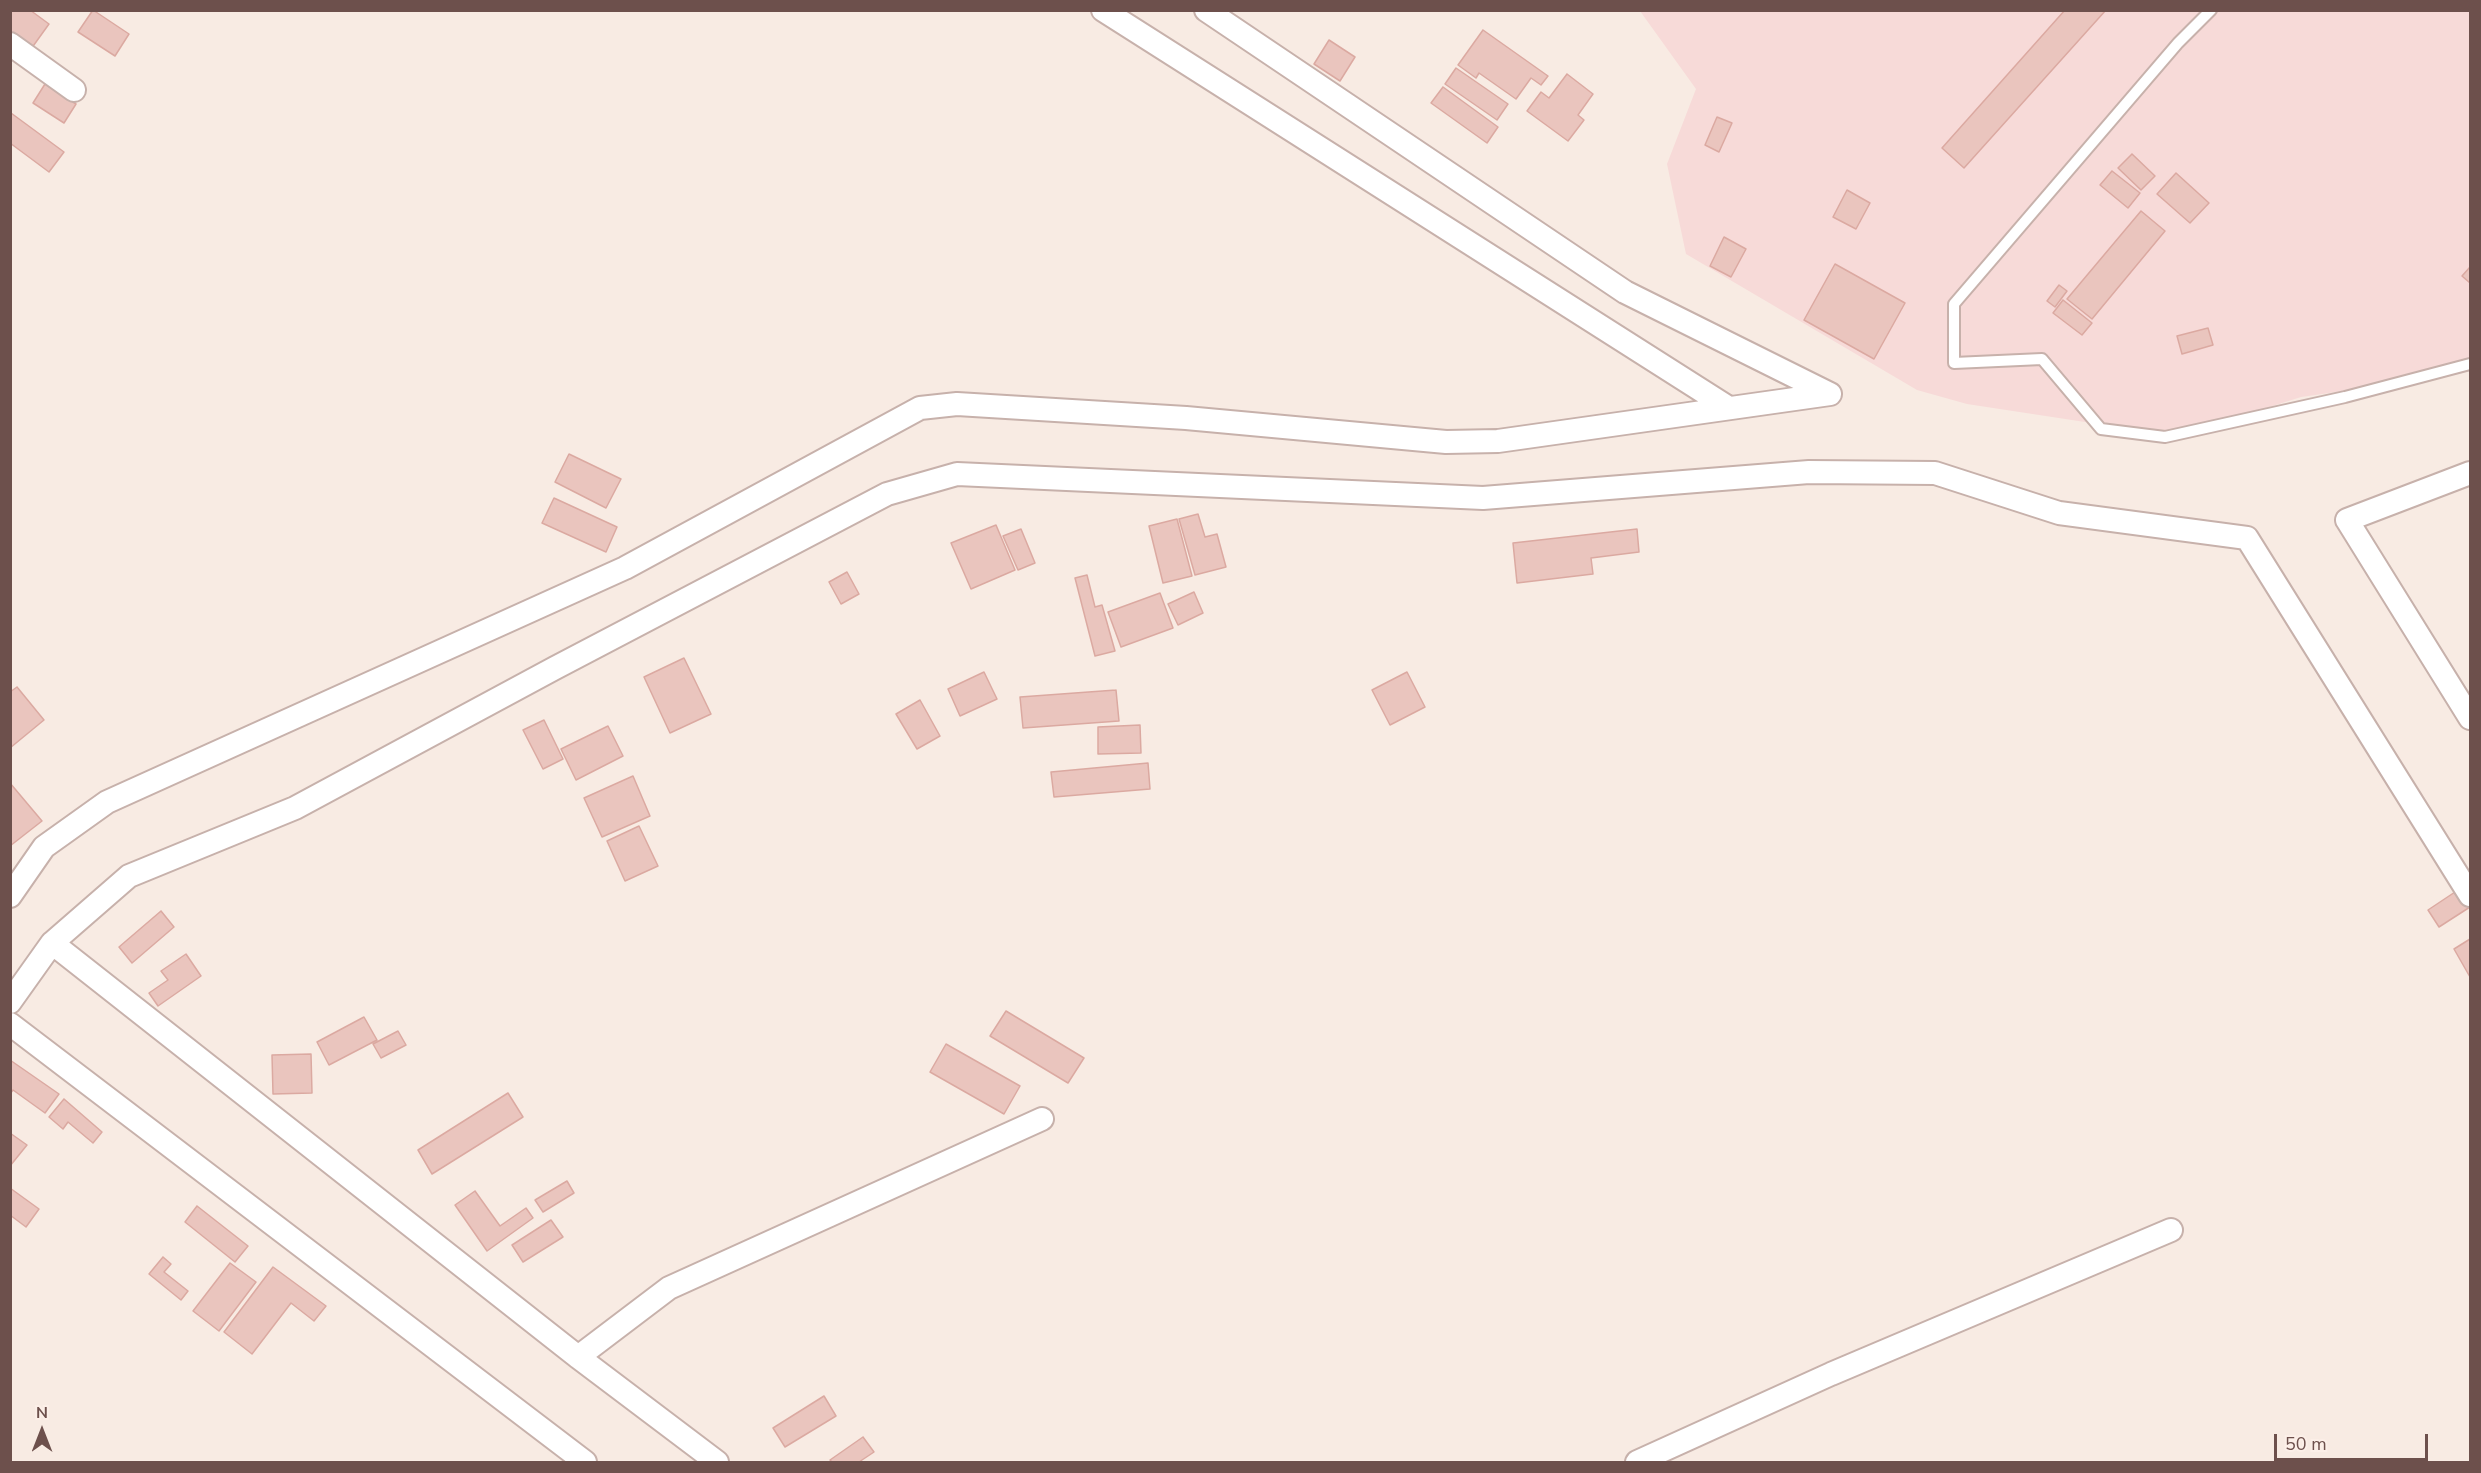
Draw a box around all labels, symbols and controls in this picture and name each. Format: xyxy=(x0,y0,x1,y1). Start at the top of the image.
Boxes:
north arrow xyxy=(12,1401,72,1461)
text: N xyxy=(36,1402,48,1424)
scale bar xyxy=(2277,1422,2432,1460)
text: 50 m xyxy=(2285,1432,2327,1456)

